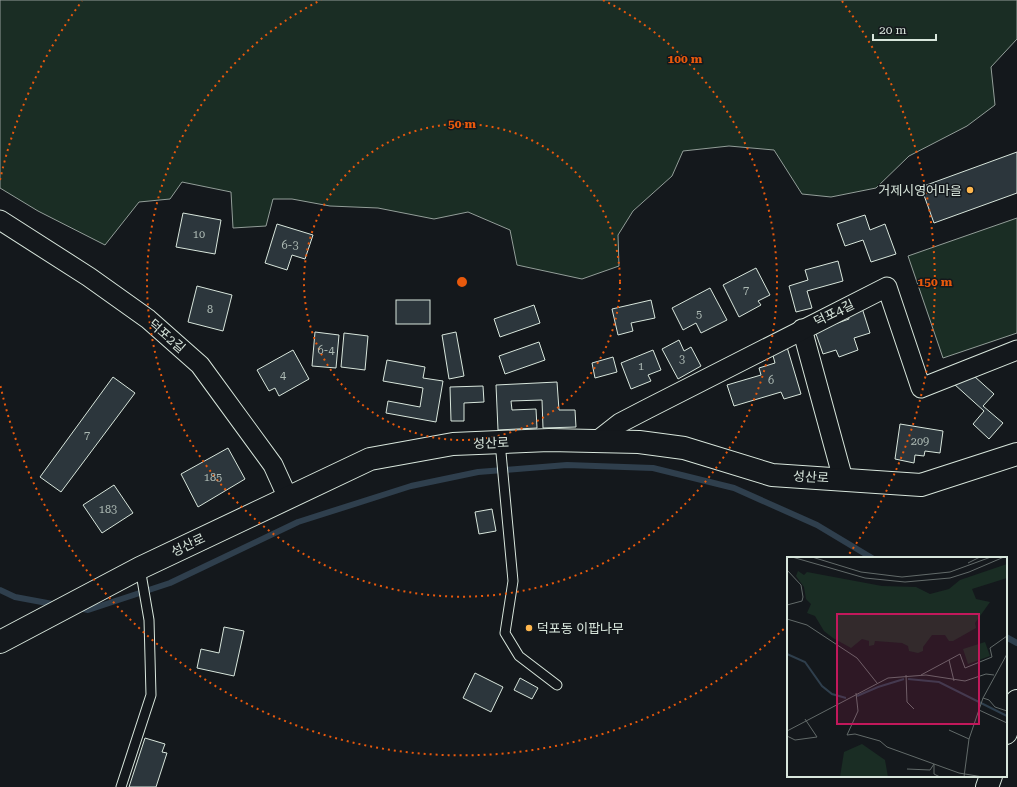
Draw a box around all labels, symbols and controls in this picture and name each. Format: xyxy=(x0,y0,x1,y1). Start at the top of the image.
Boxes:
scale bar xyxy=(873,16,936,42)
text: 20 m xyxy=(879,23,906,37)
text: 100 m xyxy=(668,52,703,66)
text: 50 m xyxy=(448,117,476,131)
place label: 거제시영어마을 xyxy=(878,183,962,198)
marker: 거제시영어마을 xyxy=(965,185,975,195)
house number: 10 xyxy=(193,228,205,241)
house number: 6-3 xyxy=(281,239,299,252)
centre of rings xyxy=(455,275,469,289)
text: 150 m xyxy=(918,275,953,289)
house number: 7 xyxy=(743,284,749,297)
street label: 덕포4길 xyxy=(811,297,857,329)
house number: 8 xyxy=(207,303,213,316)
house number: 5 xyxy=(696,308,702,321)
street label: 덕포2길 xyxy=(146,316,188,356)
house number: 6-4 xyxy=(317,344,335,357)
house number: 3 xyxy=(679,353,685,366)
house number: 1 xyxy=(638,360,644,373)
house number: 4 xyxy=(280,369,287,382)
house number: 6 xyxy=(768,374,774,387)
house number: 7 xyxy=(84,429,90,442)
street label: 성산로 xyxy=(473,435,509,451)
house number: 209 xyxy=(911,435,929,448)
street label: 성산로 xyxy=(793,469,829,485)
house number: 185 xyxy=(204,471,222,484)
house number: 183 xyxy=(99,503,117,516)
street label: 성산로 xyxy=(169,531,207,559)
inset map xyxy=(787,557,1007,777)
place label: 덕포동 이팝나무 xyxy=(537,621,624,636)
marker: 덕포동 이팝나무 xyxy=(524,623,534,633)

